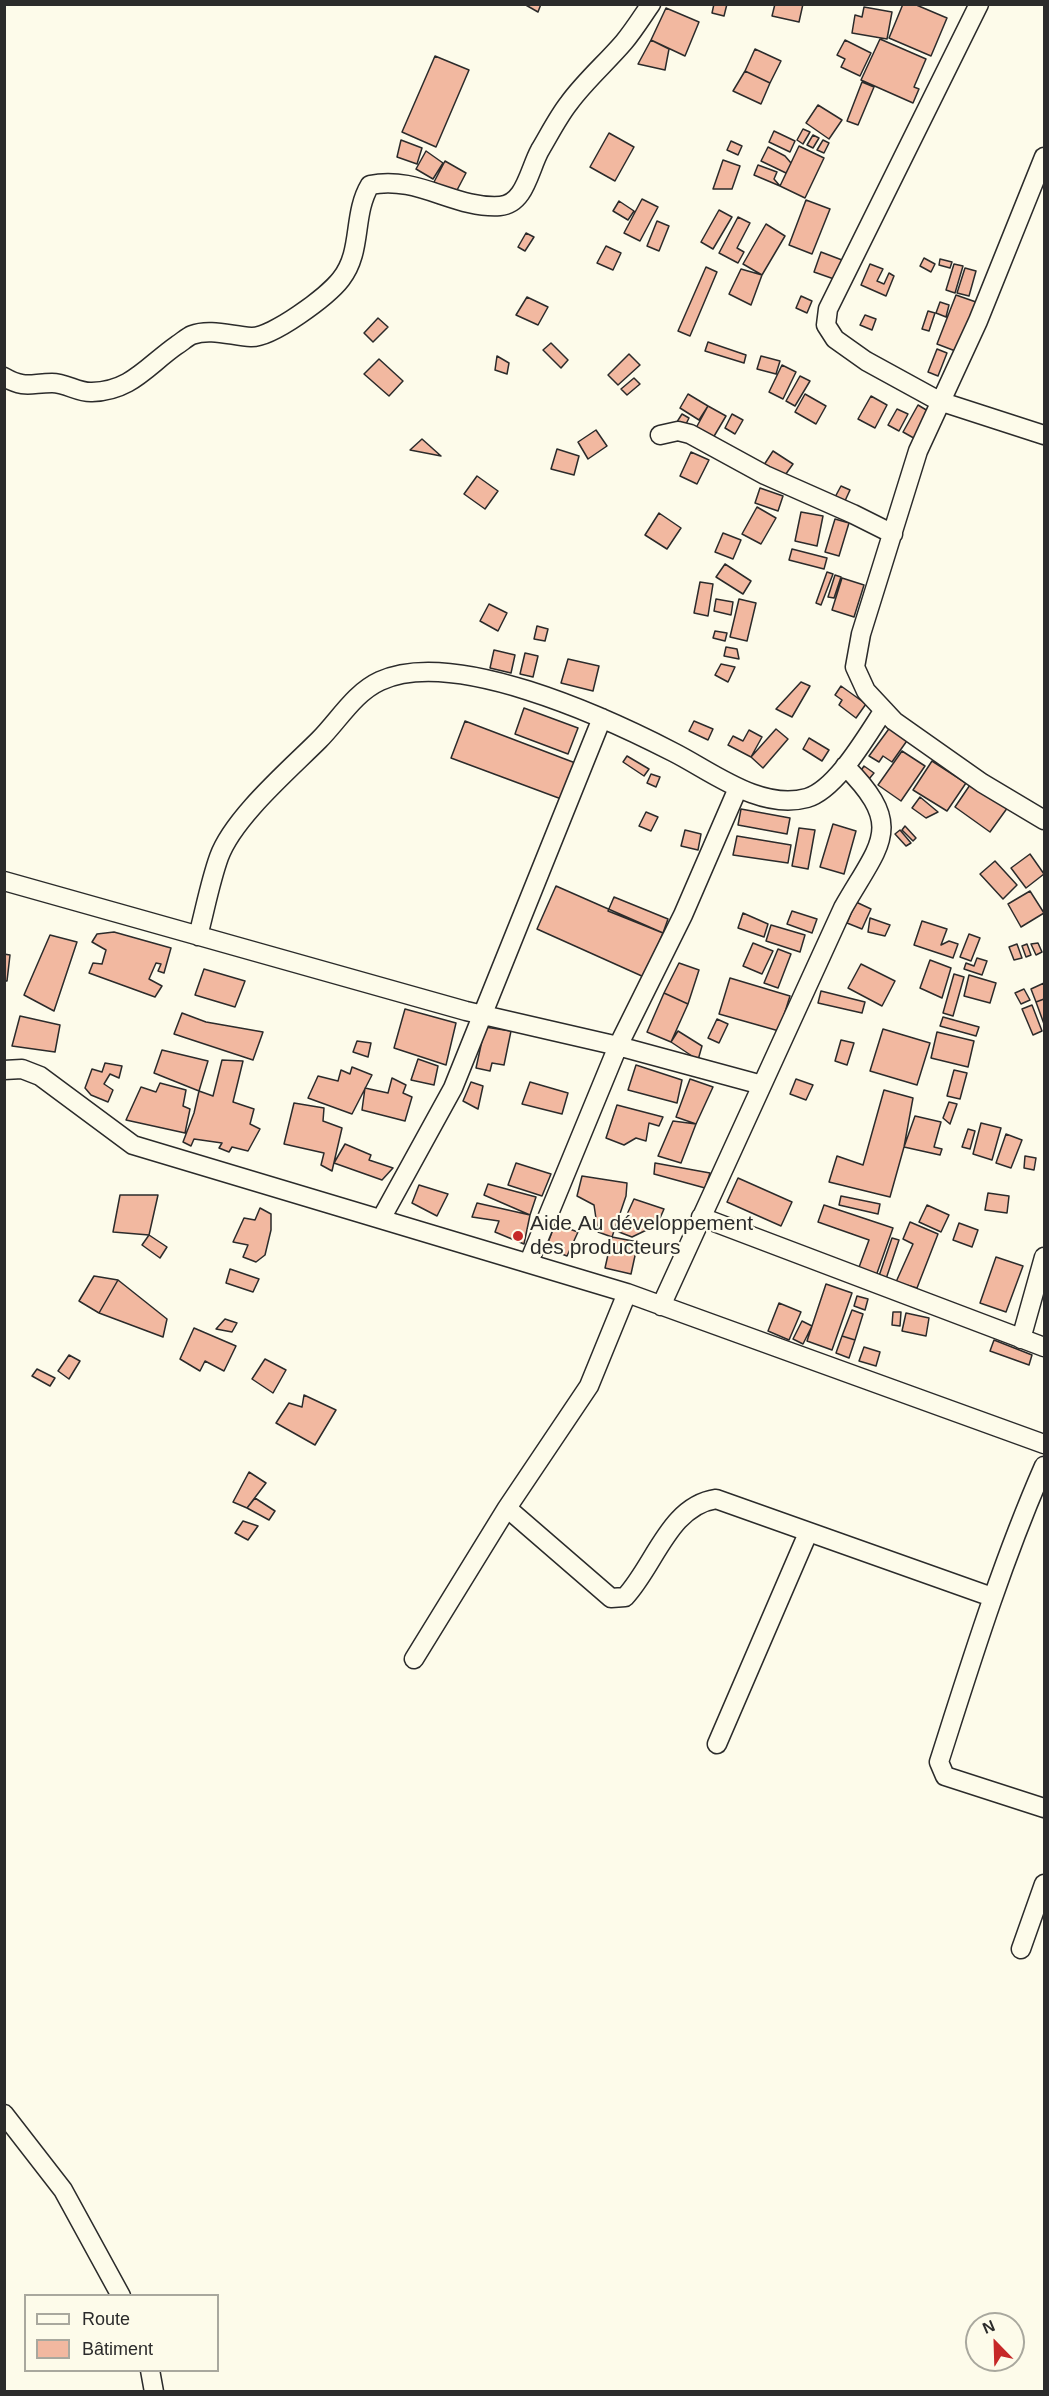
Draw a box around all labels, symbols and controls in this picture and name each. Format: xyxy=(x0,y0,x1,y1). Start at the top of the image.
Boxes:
place label: Aide Au développement des producteurs xyxy=(530,1211,753,1261)
marker: Aide Au développement des producteurs xyxy=(511,1229,525,1243)
legend xyxy=(24,2294,219,2372)
text: Route xyxy=(82,2309,130,2329)
north arrow xyxy=(965,2312,1025,2372)
text: N xyxy=(980,2317,997,2337)
text: Bâtiment xyxy=(82,2339,153,2359)

